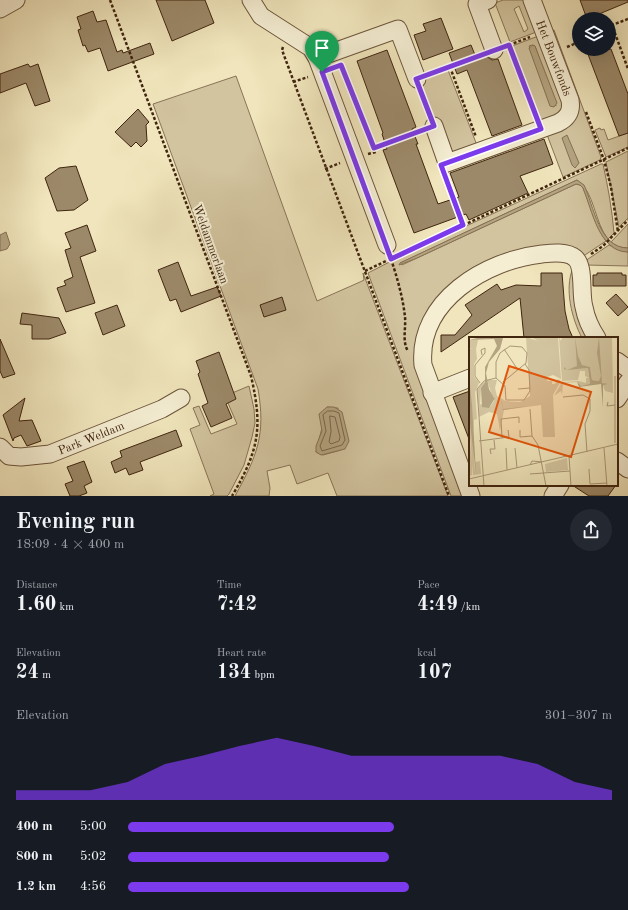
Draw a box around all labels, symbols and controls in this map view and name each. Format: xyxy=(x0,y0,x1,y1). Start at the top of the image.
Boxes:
map controls xyxy=(572,12,616,56)
button: layers xyxy=(572,12,616,56)
street label: Het Bouwfonds xyxy=(533,19,573,98)
pin xyxy=(305,31,339,72)
icon: arrive xyxy=(311,37,333,59)
street label: Weldammerlaan xyxy=(190,203,230,286)
inset map xyxy=(469,337,618,486)
street label: Park Weldam xyxy=(57,420,127,458)
button: share xyxy=(570,509,612,551)
text: Evening run xyxy=(16,511,135,533)
text: 18:09 · 4 × 400 m xyxy=(16,538,124,551)
text: Distance xyxy=(16,580,57,591)
text: Time xyxy=(217,580,241,591)
text: Pace xyxy=(417,580,440,591)
text: 1.60 xyxy=(16,595,56,615)
text: 7:42 xyxy=(217,595,257,615)
text: 4:49 xyxy=(417,595,458,615)
text: km xyxy=(56,602,74,613)
text: /km xyxy=(458,602,480,613)
text: Elevation xyxy=(16,648,61,659)
text: Heart rate xyxy=(217,648,266,659)
text: kcal xyxy=(417,648,436,659)
text: 24 xyxy=(16,663,39,683)
text: 134 xyxy=(217,663,251,683)
text: 107 xyxy=(417,663,452,683)
text: m xyxy=(39,670,51,681)
text: bpm xyxy=(251,670,275,681)
text: Elevation xyxy=(16,709,69,722)
text: 301–307 m xyxy=(545,709,612,722)
text: 400 m xyxy=(16,820,53,833)
text: 5:00 xyxy=(80,820,106,833)
text: 800 m xyxy=(16,850,53,863)
text: 5:02 xyxy=(80,850,106,863)
text: 1.2 km xyxy=(16,880,56,893)
text: 4:56 xyxy=(80,880,106,893)

